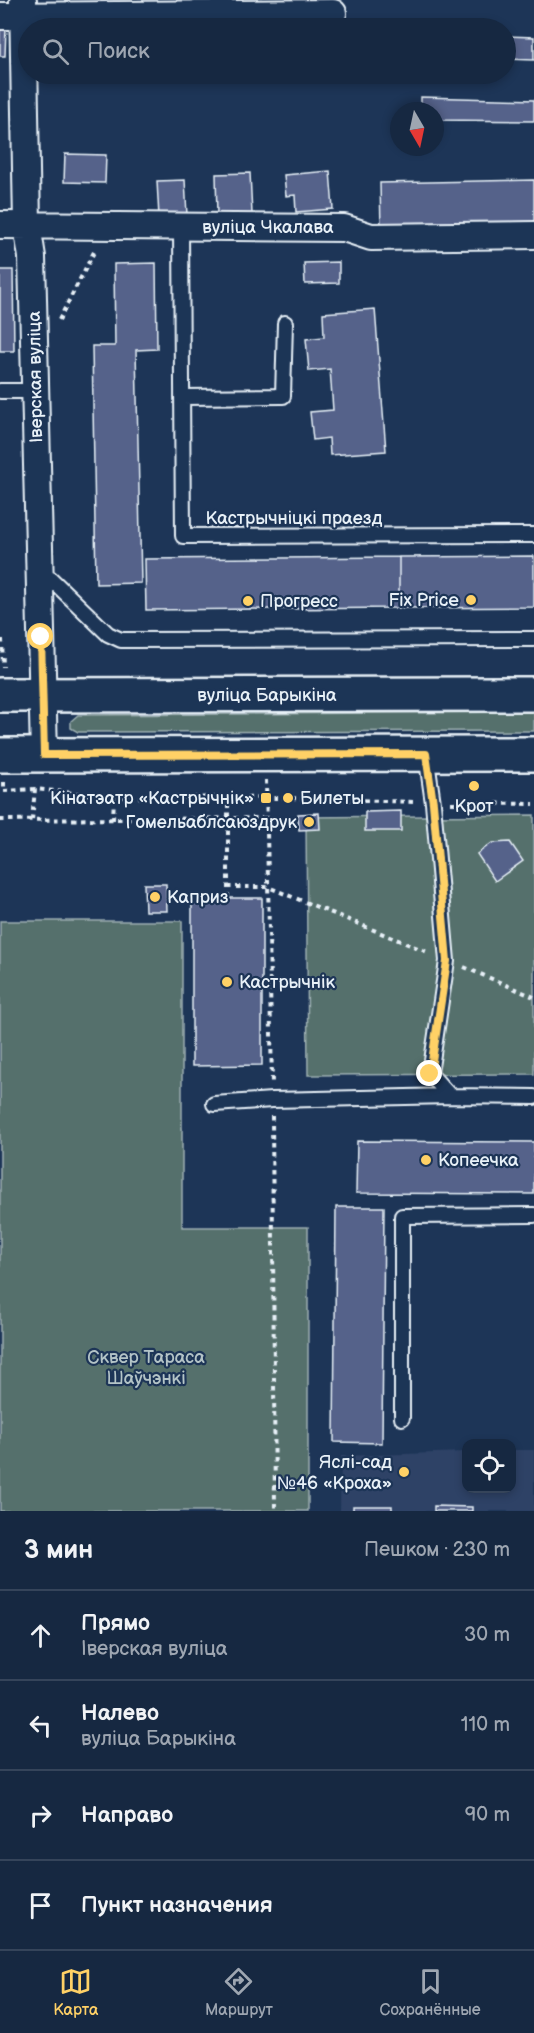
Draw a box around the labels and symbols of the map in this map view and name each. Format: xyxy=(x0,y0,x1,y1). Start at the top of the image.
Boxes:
north arrow xyxy=(390,102,444,156)
street label: вуліца Чкалава xyxy=(202,217,334,238)
street label: Іверская вуліца xyxy=(24,311,47,443)
street label: Кастрычніцкі праезд xyxy=(206,508,382,529)
place label: Fix Price xyxy=(388,590,459,611)
place label: Прогресс xyxy=(260,591,338,612)
marker: Fix Price xyxy=(464,593,478,607)
marker: Прогресс xyxy=(241,594,255,608)
route start xyxy=(27,623,53,649)
street label: вуліца Барыкіна xyxy=(197,685,337,706)
marker: Крот xyxy=(467,779,481,793)
place label: Кінатэатр «Кастрычнік» xyxy=(50,788,254,809)
place label: Билеты xyxy=(300,788,364,809)
marker: Кінатэатр «Кастрычнік» xyxy=(259,791,273,805)
marker: Билеты xyxy=(281,791,295,805)
place label: Крот xyxy=(454,796,494,817)
place label: Гомельаблсаюздрук xyxy=(126,812,297,833)
marker: Гомельаблсаюздрук xyxy=(302,815,316,829)
place label: Каприз xyxy=(167,887,229,908)
marker: Каприз xyxy=(148,890,162,904)
place label: Кастрычнік xyxy=(239,972,335,993)
marker: Кастрычнік xyxy=(220,975,234,989)
route end xyxy=(416,1060,442,1086)
place label: Копеечка xyxy=(438,1150,519,1171)
marker: Копеечка xyxy=(419,1153,433,1167)
park label: Сквер Тараса Шаўчэнкі xyxy=(87,1347,205,1389)
place label: Яслі-сад №46 «Кроха» xyxy=(277,1452,392,1494)
marker: Яслі-сад №46 «Кроха» xyxy=(397,1465,411,1479)

